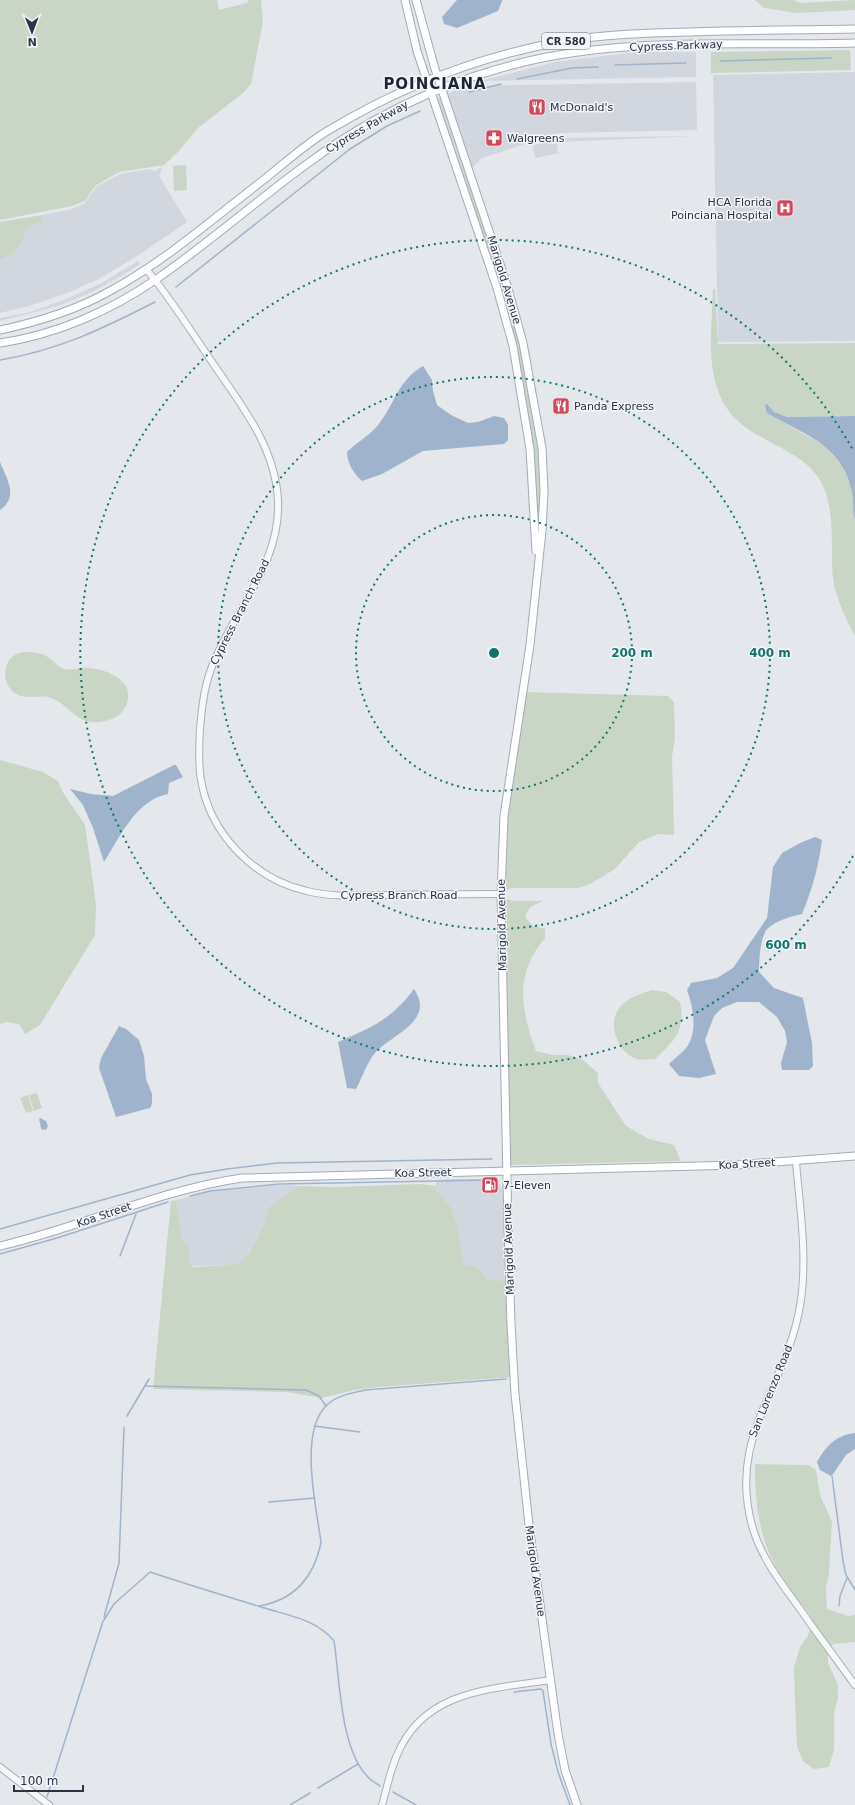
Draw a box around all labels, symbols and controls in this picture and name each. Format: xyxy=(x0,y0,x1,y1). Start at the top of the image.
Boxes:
north arrow xyxy=(12,12,52,52)
road number: CR 580 xyxy=(542,33,590,49)
text: N xyxy=(27,35,37,48)
street label: Cypress Parkway xyxy=(629,38,723,54)
district label: POINCIANA xyxy=(383,75,487,93)
restaurant icon: McDonald's xyxy=(527,97,547,117)
street label: Cypress Parkway xyxy=(323,98,411,156)
place label: McDonald's xyxy=(550,101,614,114)
pharmacy icon: Walgreens xyxy=(484,128,504,148)
place label: Walgreens xyxy=(507,132,565,145)
place label: HCA Florida Poinciana Hospital xyxy=(671,196,772,222)
hospital icon: HCA Florida Poinciana Hospital xyxy=(775,198,795,218)
street label: Marigold Avenue xyxy=(484,234,524,326)
restaurant icon: Panda Express xyxy=(551,396,571,416)
place label: Panda Express xyxy=(574,400,654,413)
street label: Cypress Branch Road xyxy=(208,557,272,667)
centre of rings xyxy=(487,646,501,660)
text: 200 m xyxy=(611,646,653,660)
text: 400 m xyxy=(749,646,791,660)
street label: Marigold Avenue xyxy=(495,879,509,971)
street label: Cypress Branch Road xyxy=(340,889,458,902)
text: 600 m xyxy=(765,938,807,952)
street label: Koa Street xyxy=(718,1156,777,1172)
street label: Koa Street xyxy=(394,1166,452,1180)
fuel station icon: 7-Eleven xyxy=(480,1175,500,1195)
place label: 7-Eleven xyxy=(503,1179,551,1192)
street label: Koa Street xyxy=(75,1199,134,1230)
street label: Marigold Avenue xyxy=(501,1203,517,1295)
street label: San Lorenzo Road xyxy=(747,1343,795,1439)
street label: Marigold Avenue xyxy=(522,1525,548,1618)
scale bar xyxy=(14,1767,83,1793)
text: 100 m xyxy=(20,1774,58,1788)

